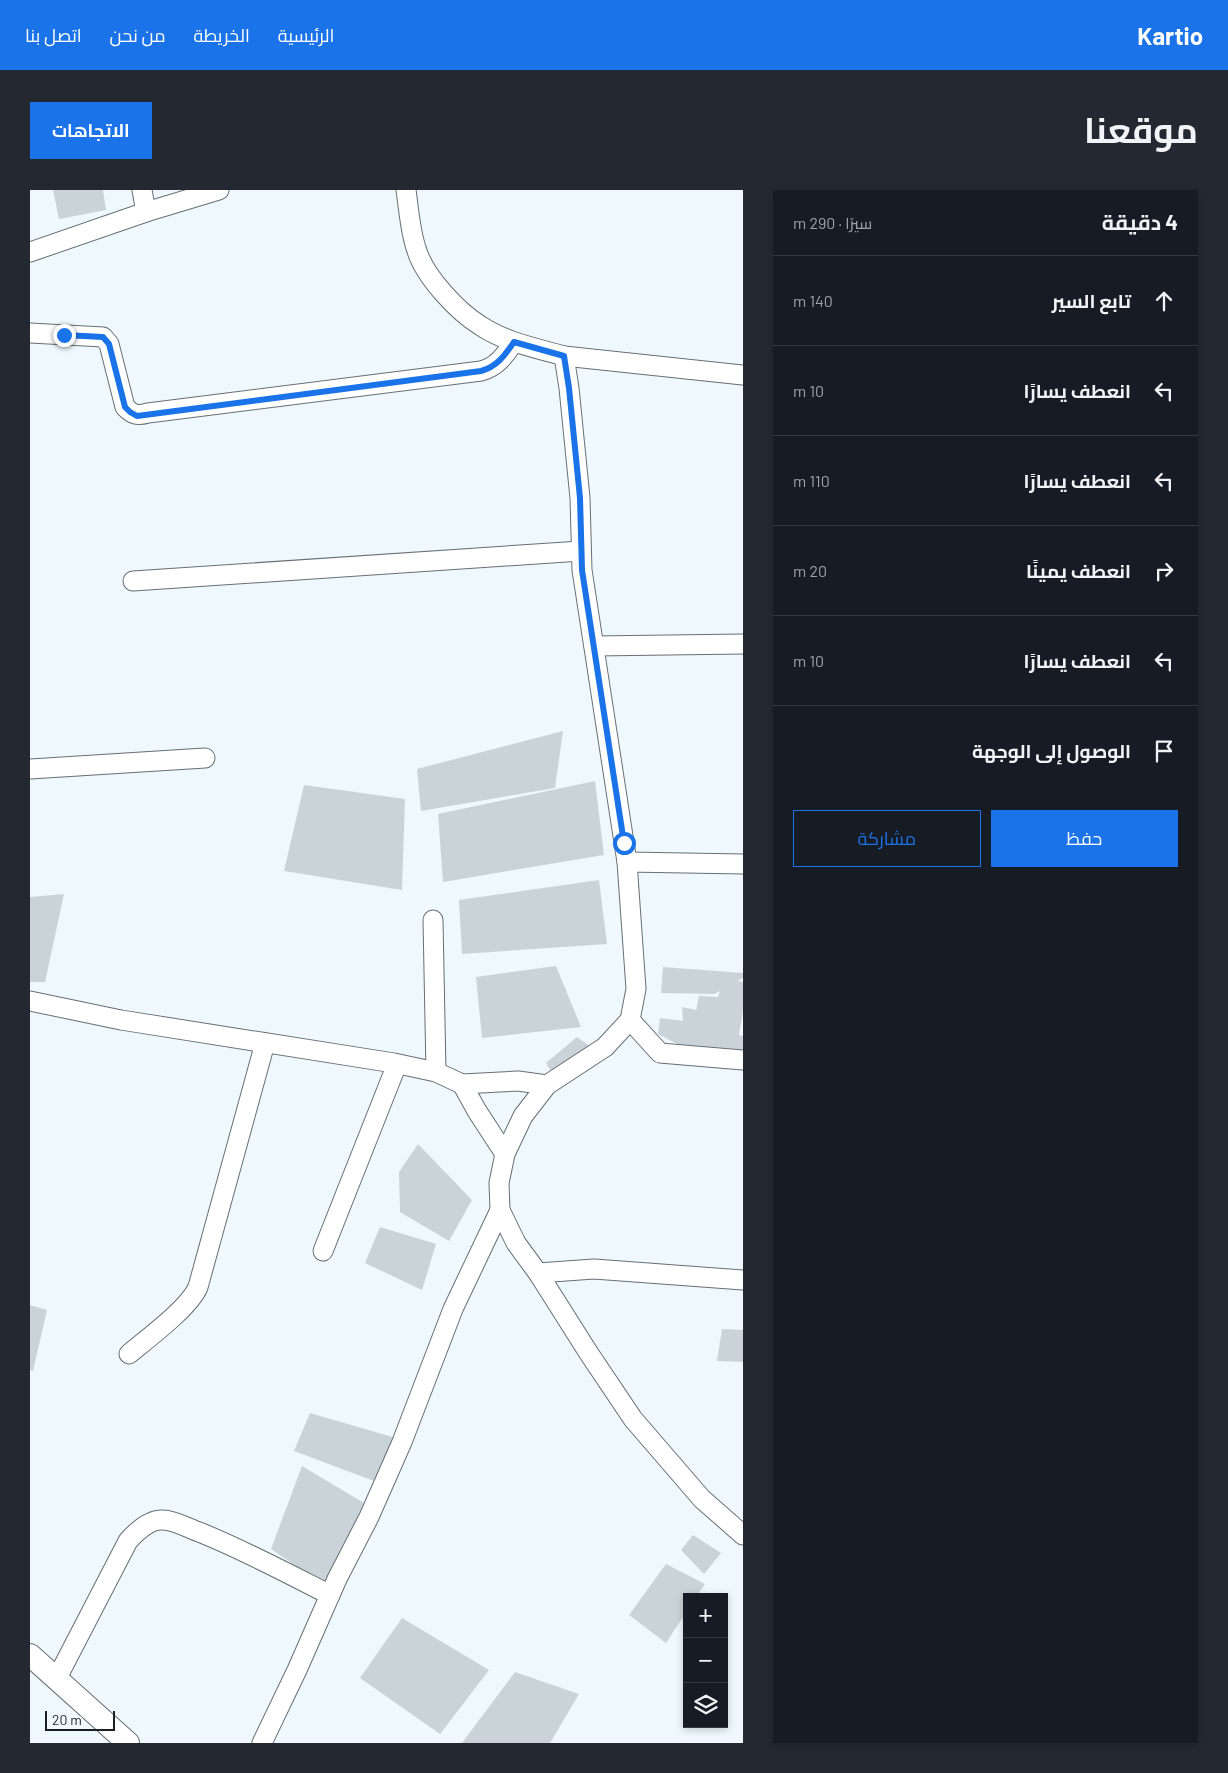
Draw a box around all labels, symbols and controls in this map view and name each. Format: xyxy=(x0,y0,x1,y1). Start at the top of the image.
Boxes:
text: Kartio xyxy=(1137,21,1203,50)
text: اتصل بنا xyxy=(25,24,82,46)
text: من نحن xyxy=(110,24,166,46)
text: الخريطة xyxy=(194,24,250,46)
text: الرئيسية xyxy=(278,24,334,46)
button: الاتجاهات xyxy=(30,102,152,159)
text: موقعنا xyxy=(1084,108,1198,150)
text: 4 دقيقة xyxy=(1102,209,1178,234)
text: سيرًا · 290 m xyxy=(793,213,872,232)
icon: ahead xyxy=(1150,287,1178,315)
text: تابع السير xyxy=(1052,289,1131,312)
text: 140 m xyxy=(793,291,833,310)
route end xyxy=(53,324,76,347)
icon: left xyxy=(1150,377,1178,405)
text: انعطف يسارًا xyxy=(1024,379,1131,402)
text: 10 m xyxy=(793,381,824,400)
icon: left xyxy=(1150,467,1178,495)
text: انعطف يسارًا xyxy=(1024,469,1131,492)
text: 110 m xyxy=(793,471,830,490)
icon: right xyxy=(1150,557,1178,585)
text: انعطف يمينًا xyxy=(1026,559,1131,582)
text: 20 m xyxy=(793,561,827,580)
icon: left xyxy=(1150,647,1178,675)
text: انعطف يسارًا xyxy=(1024,649,1131,672)
text: 10 m xyxy=(793,651,824,670)
icon: arrive xyxy=(1150,737,1178,765)
text: الوصول إلى الوجهة xyxy=(972,739,1131,762)
button: مشاركة xyxy=(793,810,981,867)
button: حفظ xyxy=(991,810,1178,867)
route start xyxy=(613,832,636,855)
map controls xyxy=(683,1593,728,1728)
button: + xyxy=(683,1593,728,1638)
button: − xyxy=(683,1638,728,1683)
button: layers xyxy=(683,1683,728,1728)
scale bar xyxy=(45,1708,115,1731)
text: 20 m xyxy=(52,1711,82,1728)

